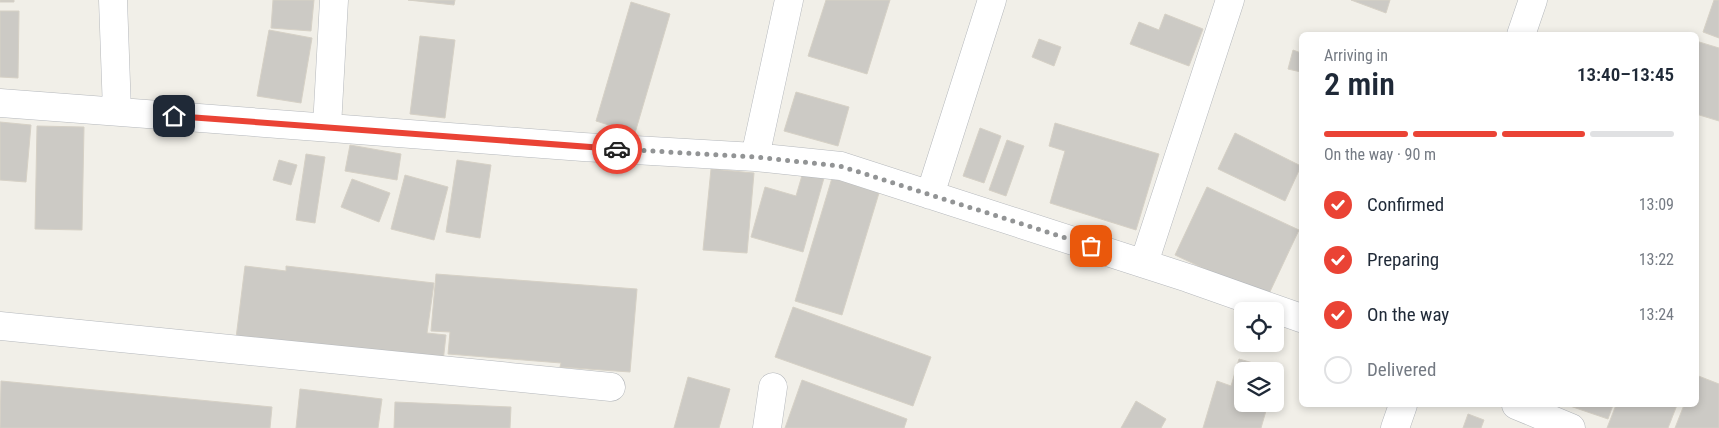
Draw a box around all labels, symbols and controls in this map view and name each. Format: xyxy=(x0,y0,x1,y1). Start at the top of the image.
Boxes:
text: Arriving in xyxy=(1324,46,1388,65)
text: 13:40–13:45 xyxy=(1577,63,1674,86)
text: 2 min xyxy=(1324,65,1395,103)
pin xyxy=(153,95,195,137)
icon: home xyxy=(160,102,188,130)
courier xyxy=(592,124,642,174)
icon: car xyxy=(603,135,631,163)
text: On the way · 90 m xyxy=(1324,145,1436,164)
icon: check xyxy=(1324,191,1352,219)
text: Confirmed xyxy=(1367,193,1444,216)
text: 13:09 xyxy=(1639,195,1674,214)
pin xyxy=(1070,225,1112,267)
icon: bag xyxy=(1077,232,1105,260)
icon: check xyxy=(1324,246,1352,274)
text: Preparing xyxy=(1367,248,1439,271)
text: 13:22 xyxy=(1639,250,1674,269)
icon: check xyxy=(1324,301,1352,329)
map controls xyxy=(1234,302,1284,412)
button: locate xyxy=(1234,302,1284,352)
text: On the way xyxy=(1367,303,1449,326)
text: 13:24 xyxy=(1639,305,1674,324)
text: Delivered xyxy=(1367,358,1436,381)
button: layers xyxy=(1234,362,1284,412)

